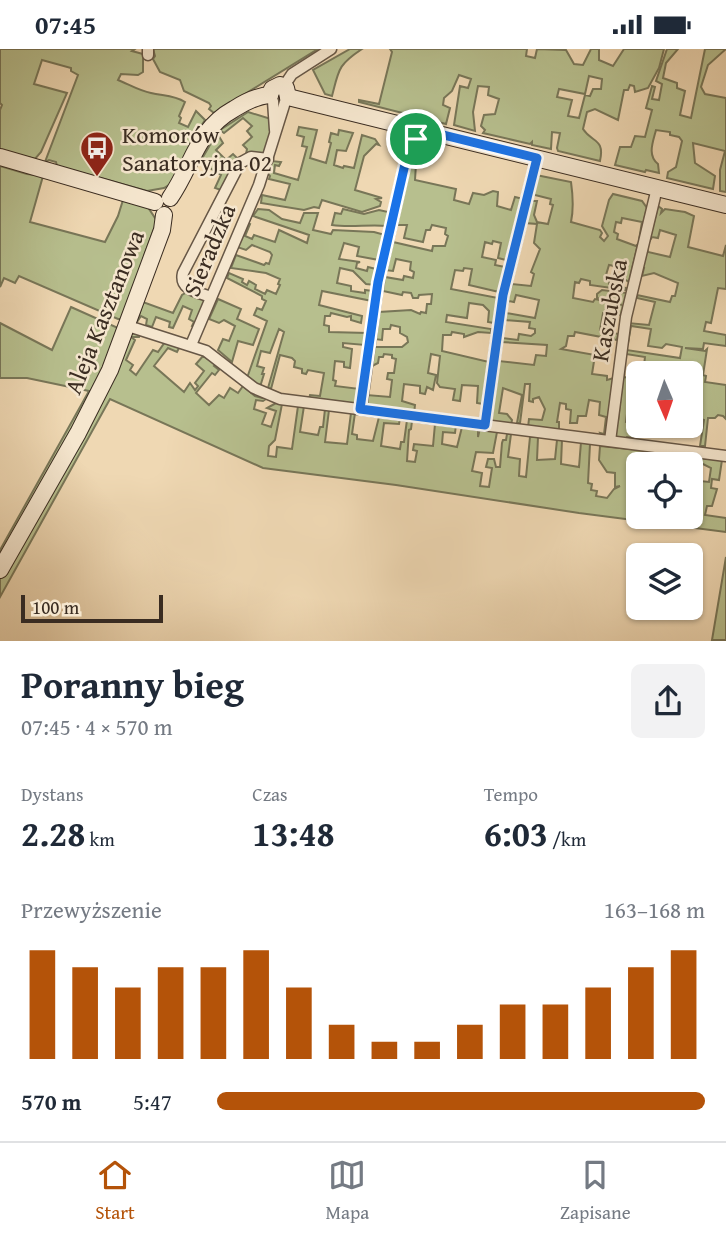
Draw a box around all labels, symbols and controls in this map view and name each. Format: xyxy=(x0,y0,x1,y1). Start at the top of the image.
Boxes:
text: 07:45 xyxy=(35,5,96,44)
pin xyxy=(386,109,446,169)
place label: Komorów Sanatoryjna 02 xyxy=(122,117,272,180)
icon: arrive xyxy=(397,120,435,158)
bus stop icon: Komorów Sanatoryjna 02 xyxy=(78,129,116,178)
street label: Sieradzka xyxy=(174,198,244,302)
street label: Aleja Kasztanowa xyxy=(55,224,153,399)
street label: Kaszubska xyxy=(582,255,636,364)
north arrow xyxy=(626,361,704,437)
map controls xyxy=(626,361,703,620)
button: locate xyxy=(626,452,703,529)
button: layers xyxy=(626,543,703,620)
scale bar xyxy=(21,591,163,623)
text: 100 m xyxy=(32,593,79,621)
text: Poranny bieg xyxy=(21,656,244,712)
button: share xyxy=(631,664,705,738)
text: 07:45 · 4 × 570 m xyxy=(21,710,173,743)
text: Dystans xyxy=(21,780,83,808)
text: Czas xyxy=(252,780,288,808)
text: Tempo xyxy=(484,780,538,808)
text: 2.28 xyxy=(21,808,85,859)
text: 13:48 xyxy=(252,808,335,859)
text: 6:03 xyxy=(484,808,548,859)
text: km xyxy=(85,825,115,853)
text: /km xyxy=(548,825,586,853)
text: Przewyższenie xyxy=(21,893,162,926)
text: 163–168 m xyxy=(604,893,705,926)
text: 570 m xyxy=(21,1085,82,1118)
text: 5:47 xyxy=(133,1085,172,1118)
tab: Start xyxy=(95,1156,135,1226)
tab: Mapa xyxy=(325,1156,369,1226)
tab: Zapisane xyxy=(560,1156,631,1226)

